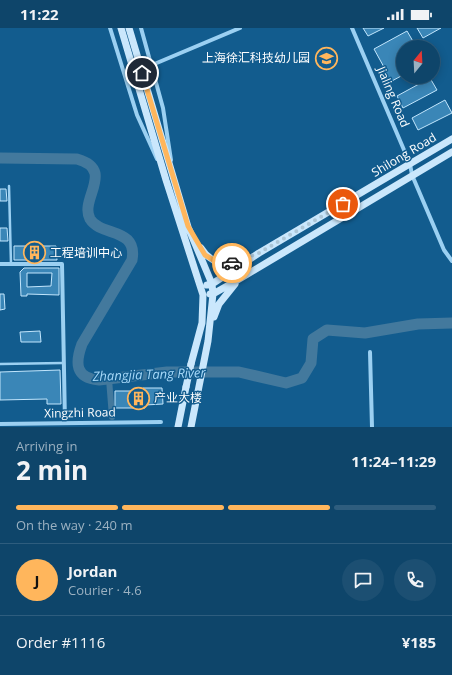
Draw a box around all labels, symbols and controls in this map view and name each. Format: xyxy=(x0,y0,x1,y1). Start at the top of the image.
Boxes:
text: 11:22 xyxy=(20,4,59,24)
north arrow xyxy=(396,40,440,84)
map controls xyxy=(396,40,440,84)
school or university icon: 上海徐汇科技幼儿园 xyxy=(313,45,339,71)
place label: 上海徐汇科技幼儿园 xyxy=(202,49,310,66)
pin xyxy=(125,56,159,90)
icon: home xyxy=(131,62,153,84)
street label: Jialing Road xyxy=(373,63,414,130)
street label: Shilong Road xyxy=(368,129,439,181)
pin xyxy=(326,187,360,221)
icon: bag xyxy=(332,193,354,215)
building icon: 工程培训中心 xyxy=(22,240,48,266)
courier xyxy=(212,243,252,283)
place label: 工程培训中心 xyxy=(50,244,122,261)
icon: car xyxy=(221,252,243,274)
water label: Zhangjia Tang River xyxy=(91,363,207,385)
building icon: 产业大楼 xyxy=(126,385,152,411)
place label: 产业大楼 xyxy=(154,389,202,406)
street label: Xingzhi Road xyxy=(44,403,116,422)
text: Arriving in xyxy=(16,437,78,455)
text: 11:24–11:29 xyxy=(351,451,436,471)
text: 2 min xyxy=(16,452,88,488)
text: On the way · 240 m xyxy=(16,516,132,534)
button: chat xyxy=(342,559,384,601)
button: phone xyxy=(394,559,436,601)
text: Jordan xyxy=(68,561,117,581)
text: J xyxy=(35,570,39,590)
text: Courier · 4.6 xyxy=(68,581,142,599)
text: Order #1116 xyxy=(16,632,105,652)
text: ¥185 xyxy=(402,632,436,652)

